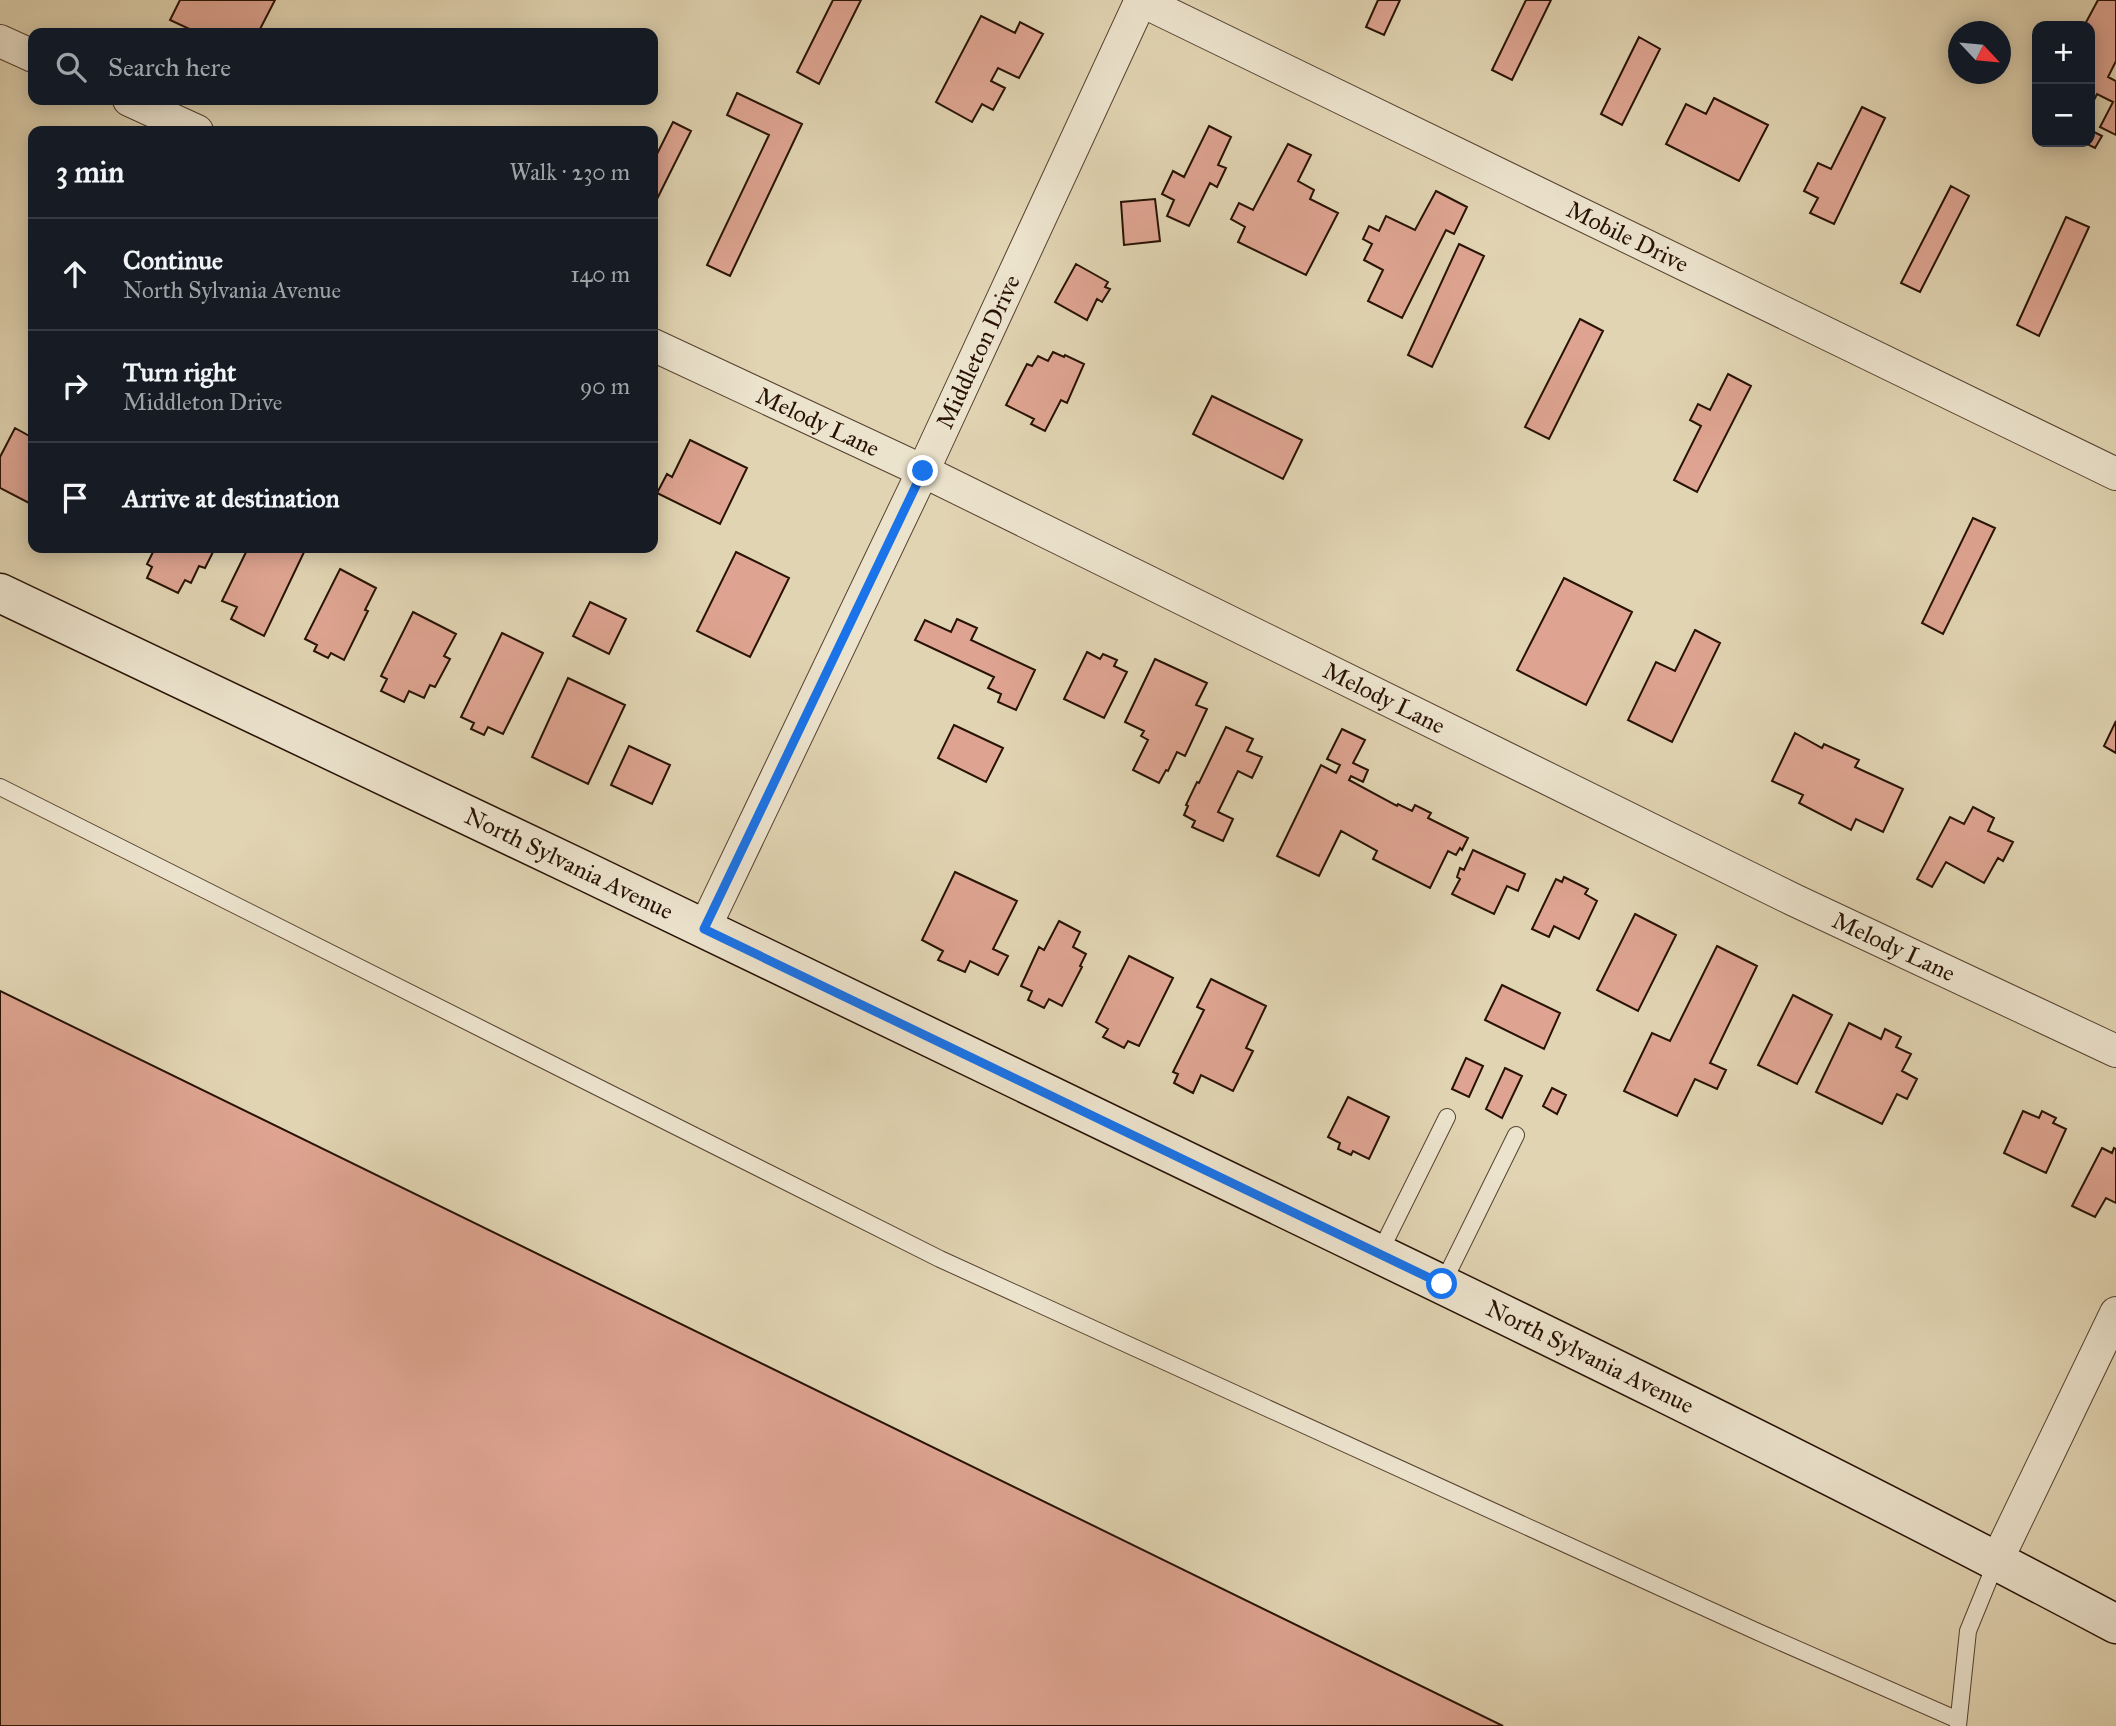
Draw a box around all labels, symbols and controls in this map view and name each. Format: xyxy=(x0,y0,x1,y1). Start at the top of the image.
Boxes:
north arrow xyxy=(1948,21,2011,84)
map controls xyxy=(2032,21,2095,147)
button: + xyxy=(2032,21,2095,84)
search box xyxy=(28,28,658,105)
icon: search xyxy=(52,48,90,86)
text: Search here xyxy=(108,51,231,83)
button: − xyxy=(2032,84,2095,147)
text: 3 min xyxy=(56,154,124,190)
text: Walk · 230 m xyxy=(510,158,630,186)
street label: Mobile Drive xyxy=(1562,194,1693,279)
text: Continue xyxy=(123,244,223,276)
icon: ahead xyxy=(56,255,94,293)
text: 140 m xyxy=(570,260,630,288)
street label: Middleton Drive xyxy=(930,270,1027,434)
text: North Sylvania Avenue xyxy=(123,276,341,304)
text: Turn right xyxy=(123,356,236,388)
icon: right xyxy=(56,367,94,405)
text: 90 m xyxy=(580,372,630,400)
street label: Melody Lane xyxy=(752,380,884,464)
text: Middleton Drive xyxy=(123,388,282,416)
route end xyxy=(907,455,938,486)
icon: arrive xyxy=(56,479,94,517)
text: Arrive at destination xyxy=(123,482,340,514)
street label: Melody Lane xyxy=(1318,655,1450,741)
street label: North Sylvania Avenue xyxy=(460,801,678,926)
street label: Melody Lane xyxy=(1827,905,1960,988)
route start xyxy=(1426,1268,1457,1299)
street label: North Sylvania Avenue xyxy=(1481,1293,1699,1420)

